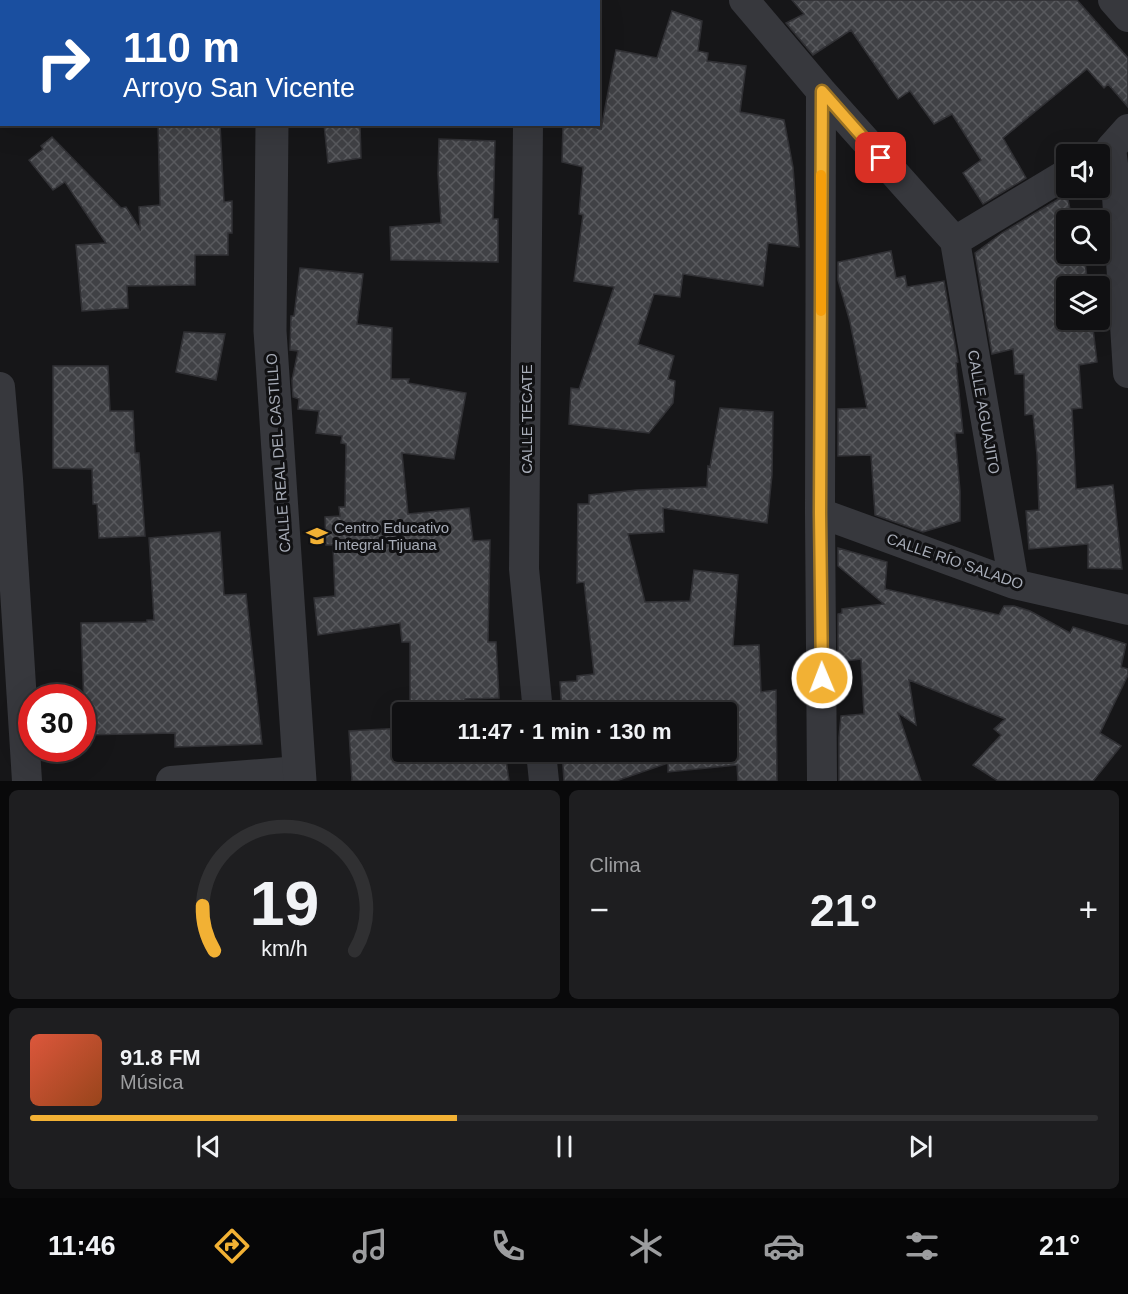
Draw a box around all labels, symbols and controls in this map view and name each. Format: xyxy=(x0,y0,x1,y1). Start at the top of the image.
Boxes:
icon: right xyxy=(24,24,102,102)
text: 110 m xyxy=(123,24,240,71)
text: Arroyo San Vicente xyxy=(123,73,355,103)
pin xyxy=(855,132,906,183)
icon: arrive xyxy=(864,141,897,174)
map controls xyxy=(1056,144,1110,330)
button: sound xyxy=(1056,144,1110,198)
button: search xyxy=(1056,210,1110,264)
button: layers xyxy=(1056,276,1110,330)
street label: CALLE AGUAJITO xyxy=(965,349,1003,475)
street label: CALLE REAL DEL CASTILLO xyxy=(263,353,293,553)
street label: CALLE TECATE xyxy=(518,364,535,474)
place label: Centro Educativo Integral Tijuana xyxy=(334,519,449,553)
school or university icon: Centro Educativo Integral Tijuana xyxy=(305,524,329,548)
street label: CALLE RÍO SALADO xyxy=(884,530,1026,592)
position arrow xyxy=(790,646,854,710)
speed limit sign: 30 xyxy=(18,684,96,762)
text: 11:47 · 1 min · 130 m xyxy=(458,719,672,744)
text: Clima xyxy=(590,854,641,876)
text: 19 xyxy=(250,869,319,938)
text: 21° xyxy=(810,885,878,936)
text: − xyxy=(590,891,609,928)
text: + xyxy=(1079,891,1098,928)
text: km/h xyxy=(261,938,307,962)
text: 91.8 FM xyxy=(120,1045,201,1070)
text: Música xyxy=(120,1071,183,1093)
icon: previous xyxy=(192,1130,225,1163)
icon: pause xyxy=(548,1130,581,1163)
icon: next xyxy=(904,1130,937,1163)
icon: directions xyxy=(211,1225,253,1267)
icon: music xyxy=(349,1225,391,1267)
icon: phone xyxy=(487,1225,529,1267)
icon: climate xyxy=(625,1225,667,1267)
icon: car xyxy=(763,1225,805,1267)
icon: filters xyxy=(901,1225,943,1267)
text: 11:46 xyxy=(48,1231,116,1261)
text: 21° xyxy=(1039,1231,1080,1261)

